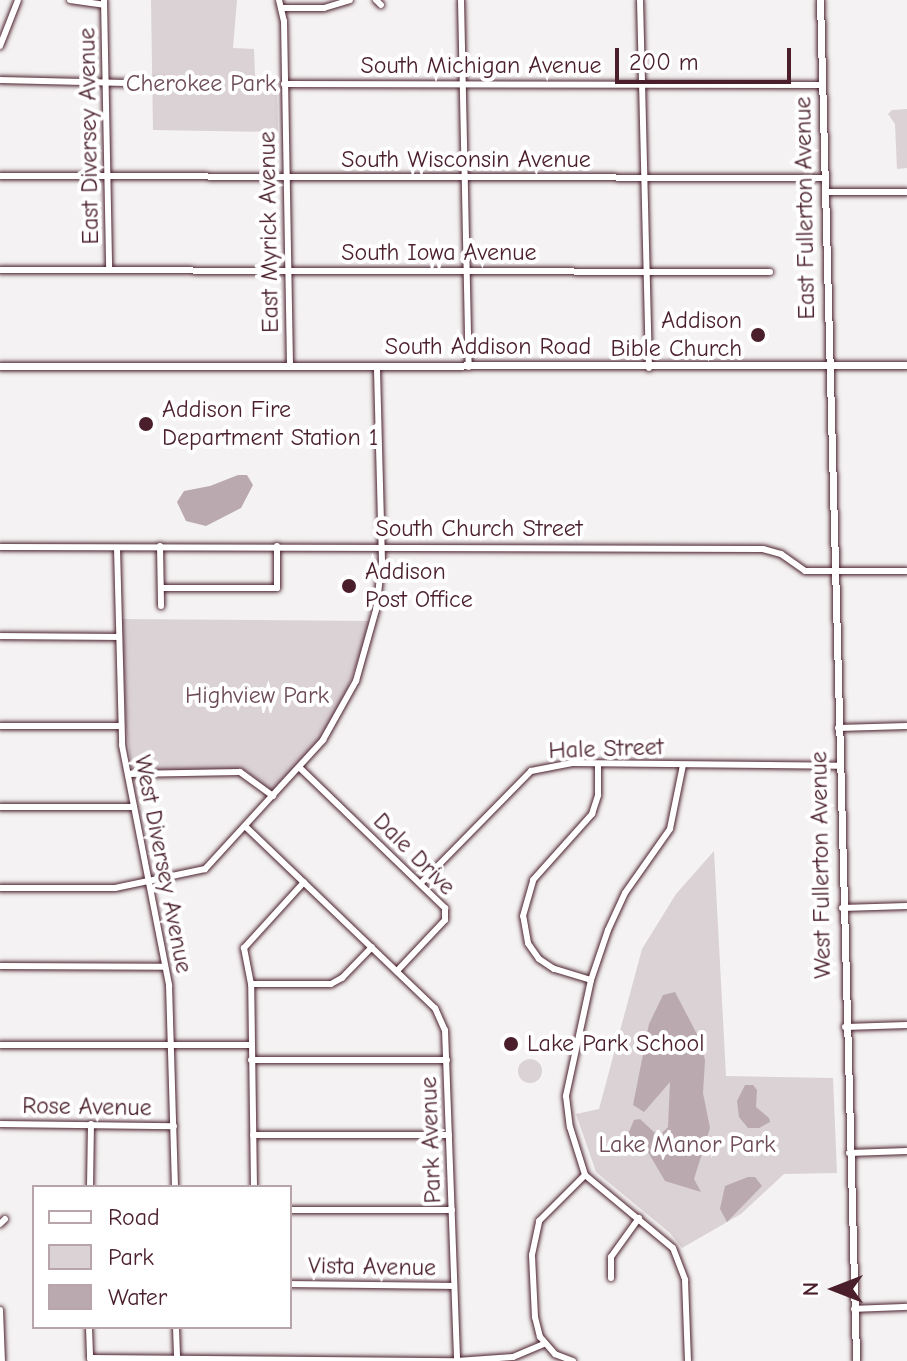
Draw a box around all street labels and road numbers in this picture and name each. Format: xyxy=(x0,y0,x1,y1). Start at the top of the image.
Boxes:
street label: East Diversey Avenue xyxy=(73,27,105,245)
street label: South Michigan Avenue xyxy=(361,52,601,80)
street label: East Fullerton Avenue xyxy=(789,96,821,320)
street label: East Myrick Avenue xyxy=(253,131,285,333)
street label: South Wisconsin Avenue xyxy=(341,146,591,174)
street label: South Iowa Avenue xyxy=(341,239,537,267)
street label: South Addison Road xyxy=(385,333,591,361)
street label: South Church Street xyxy=(375,515,583,543)
street label: Hale Street xyxy=(548,733,664,765)
street label: West Fullerton Avenue xyxy=(805,751,837,979)
street label: West Diversey Avenue xyxy=(128,753,198,975)
street label: Dale Drive xyxy=(367,807,461,901)
street label: Park Avenue xyxy=(414,1076,448,1204)
street label: Rose Avenue xyxy=(22,1091,152,1123)
street label: Vista Avenue xyxy=(308,1251,436,1283)

